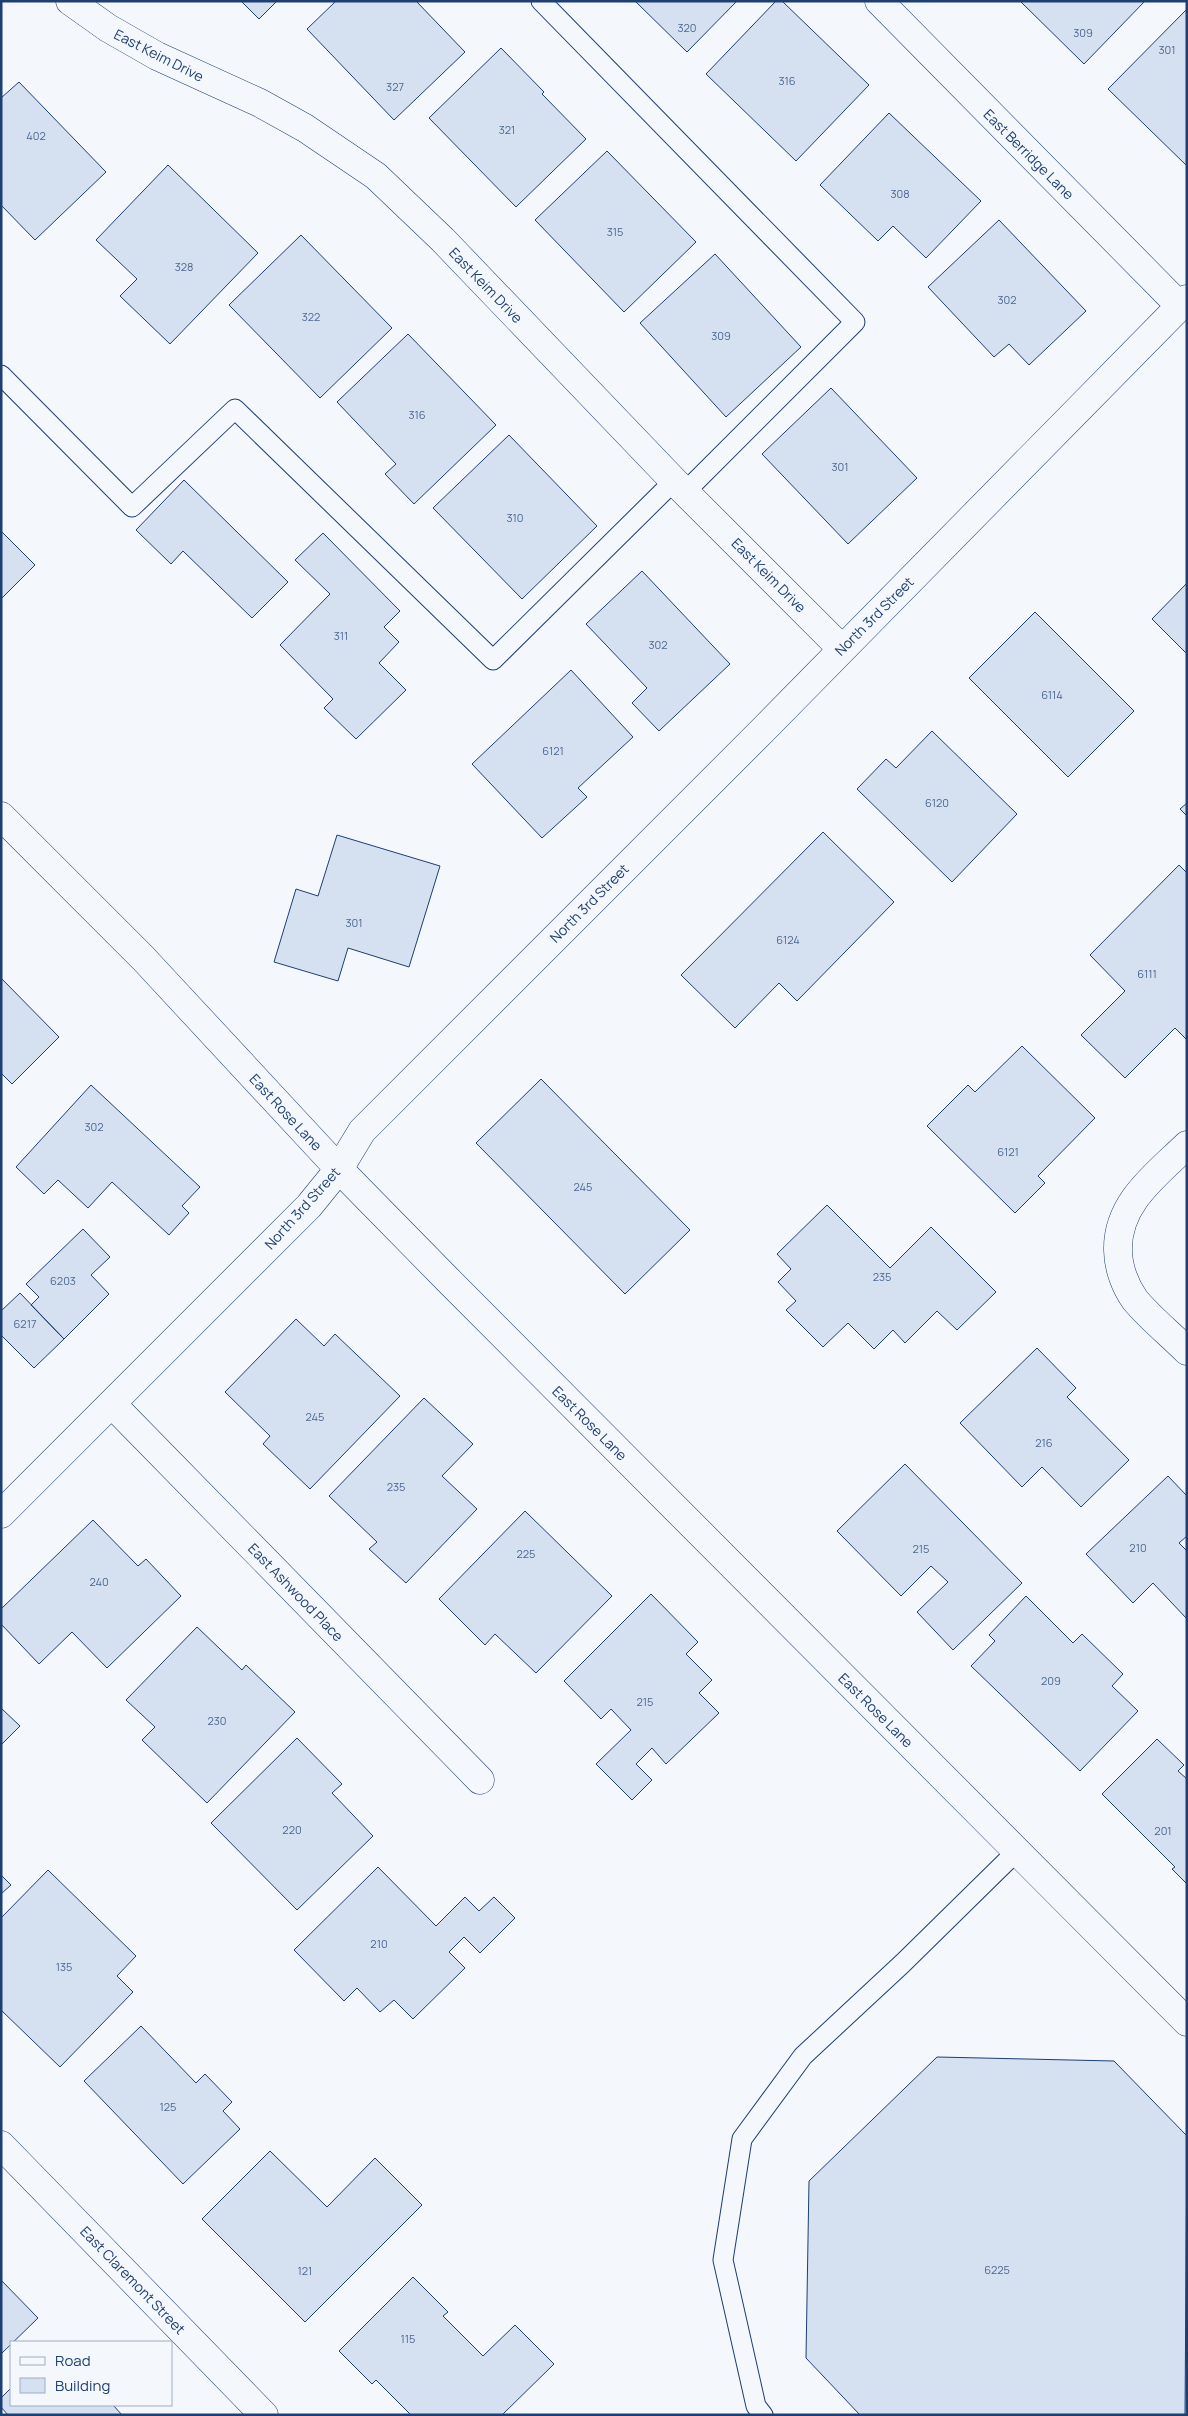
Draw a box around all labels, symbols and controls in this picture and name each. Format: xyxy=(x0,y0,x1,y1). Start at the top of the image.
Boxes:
house number: 320 xyxy=(677,20,697,35)
street label: East Keim Drive xyxy=(111,24,207,86)
house number: 309 xyxy=(1073,25,1093,40)
house number: 301 xyxy=(1158,42,1176,57)
house number: 316 xyxy=(778,73,796,88)
house number: 327 xyxy=(386,79,404,94)
street label: East Berridge Lane xyxy=(980,105,1078,203)
house number: 321 xyxy=(499,122,515,137)
house number: 402 xyxy=(26,128,46,143)
house number: 308 xyxy=(890,186,910,201)
house number: 315 xyxy=(607,224,623,239)
street label: East Keim Drive xyxy=(445,243,527,327)
house number: 328 xyxy=(175,259,193,274)
house number: 302 xyxy=(997,292,1017,307)
house number: 322 xyxy=(302,309,320,324)
house number: 309 xyxy=(711,328,731,343)
house number: 316 xyxy=(408,407,426,422)
house number: 301 xyxy=(831,459,849,474)
house number: 310 xyxy=(506,510,524,525)
street label: East Keim Drive xyxy=(728,534,810,616)
street label: North 3rd Street xyxy=(830,572,918,660)
house number: 311 xyxy=(334,628,348,643)
house number: 302 xyxy=(648,637,668,652)
house number: 6114 xyxy=(1041,687,1063,702)
house number: 6121 xyxy=(542,743,564,758)
house number: 6120 xyxy=(925,795,949,810)
street label: North 3rd Street xyxy=(545,859,633,947)
house number: 301 xyxy=(345,915,363,930)
house number: 6124 xyxy=(776,932,800,947)
house number: 6111 xyxy=(1137,966,1157,981)
street label: East Rose Lane xyxy=(246,1070,326,1154)
house number: 302 xyxy=(84,1119,104,1134)
house number: 6121 xyxy=(997,1144,1019,1159)
street label: North 3rd Street xyxy=(260,1163,344,1253)
house number: 245 xyxy=(574,1179,592,1194)
house number: 235 xyxy=(873,1269,891,1284)
house number: 6203 xyxy=(50,1273,76,1288)
house number: 6217 xyxy=(14,1316,36,1331)
street label: East Rose Lane xyxy=(549,1382,631,1464)
house number: 245 xyxy=(306,1409,324,1424)
house number: 216 xyxy=(1035,1435,1053,1450)
house number: 235 xyxy=(387,1479,405,1494)
street label: East Ashwood Place xyxy=(244,1539,348,1645)
house number: 210 xyxy=(1129,1540,1147,1555)
house number: 215 xyxy=(913,1541,929,1556)
house number: 225 xyxy=(517,1546,535,1561)
house number: 240 xyxy=(89,1574,109,1589)
street label: East Rose Lane xyxy=(835,1669,917,1751)
house number: 209 xyxy=(1041,1673,1061,1688)
house number: 215 xyxy=(637,1694,653,1709)
house number: 230 xyxy=(207,1713,227,1728)
house number: 220 xyxy=(282,1822,302,1837)
house number: 201 xyxy=(1154,1823,1172,1838)
house number: 210 xyxy=(370,1936,388,1951)
house number: 135 xyxy=(56,1959,72,1974)
house number: 125 xyxy=(160,2099,176,2114)
street label: East Claremont Street xyxy=(76,2222,190,2338)
house number: 6225 xyxy=(984,2262,1010,2277)
house number: 121 xyxy=(298,2263,312,2278)
house number: 115 xyxy=(401,2331,415,2346)
legend xyxy=(10,2341,172,2406)
text: Road xyxy=(55,2350,91,2371)
text: Building xyxy=(55,2375,110,2396)

